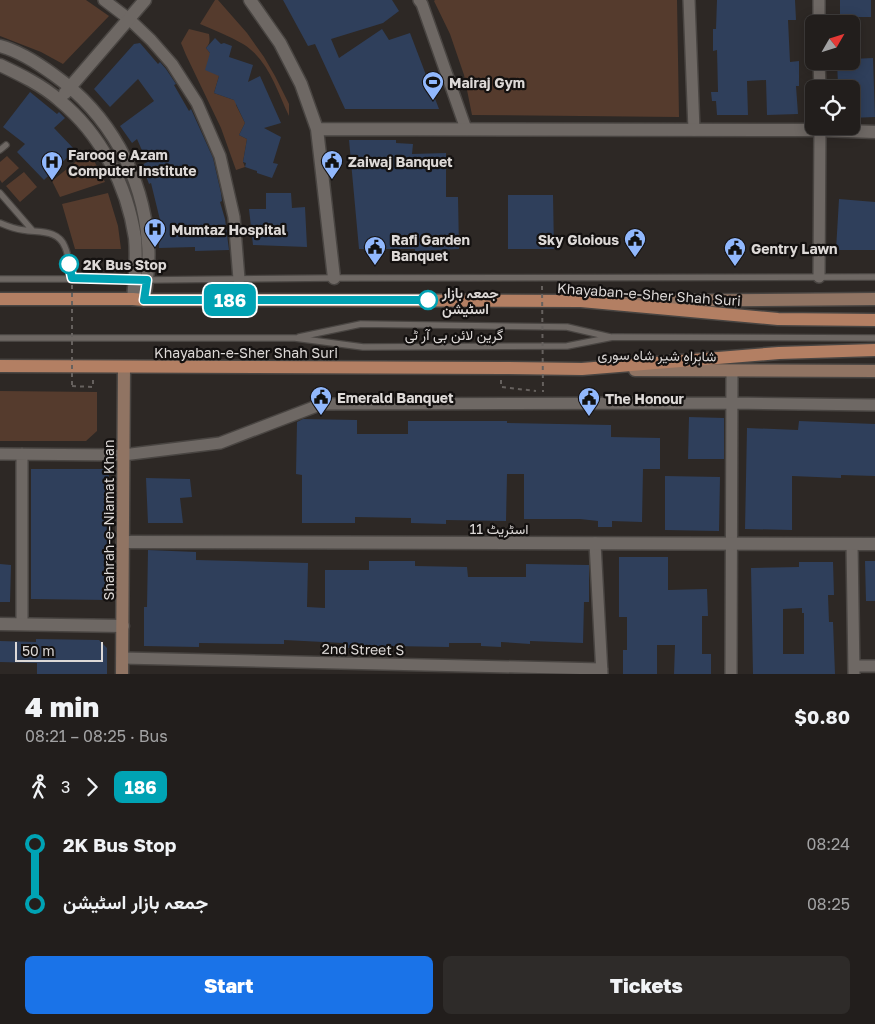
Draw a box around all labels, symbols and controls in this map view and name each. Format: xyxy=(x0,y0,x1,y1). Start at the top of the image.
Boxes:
north arrow xyxy=(805,15,860,70)
map controls xyxy=(805,15,860,135)
sports icon: Mairaj Gym xyxy=(421,70,445,101)
place label: Mairaj Gym xyxy=(449,74,525,91)
button: locate xyxy=(805,80,860,135)
place label: Farooq e Azam Computer Institute xyxy=(68,146,197,179)
public building icon: Zaiwaj Banquet xyxy=(320,149,344,180)
hospital icon: Farooq e Azam Computer Institute xyxy=(40,150,64,181)
place label: Zaiwaj Banquet xyxy=(348,153,453,170)
hospital icon: Mumtaz Hospital xyxy=(143,217,167,248)
place label: Mumtaz Hospital xyxy=(171,221,286,238)
public building icon: Sky Gloious xyxy=(623,227,647,258)
place label: Rafi Garden Banquet xyxy=(391,231,470,264)
place label: Sky Gloious xyxy=(538,231,619,248)
public building icon: Rafi Garden Banquet xyxy=(363,235,387,266)
public building icon: Gentry Lawn xyxy=(723,236,747,267)
place label: Gentry Lawn xyxy=(751,240,838,257)
marker: 2K Bus Stop xyxy=(59,254,79,274)
place label: 2K Bus Stop xyxy=(83,256,167,273)
street label: Khayaban-e-Sher Shah Suri xyxy=(557,279,741,309)
line badge: 186 xyxy=(201,284,259,316)
place label: جمعہ بازار اسٹیشن xyxy=(441,284,499,318)
text: 186 xyxy=(214,289,246,311)
marker: جمعہ بازار اسٹیشن xyxy=(418,290,438,310)
street label: گرین لائن بی آر ٹی xyxy=(405,326,503,344)
street label: Khayaban-e-Sher Shah Suri xyxy=(154,344,338,361)
street label: شاہراہِ شیر شاہ سوری xyxy=(598,345,716,367)
public building icon: Emerald Banquet xyxy=(309,385,333,416)
public building icon: The Honour xyxy=(577,386,601,417)
place label: Emerald Banquet xyxy=(337,389,454,406)
place label: The Honour xyxy=(605,390,685,407)
street label: Shahrah-e-Niamat Khan xyxy=(100,439,117,601)
street label: اسٹریٹ 11 xyxy=(470,520,528,538)
scale bar xyxy=(15,639,102,662)
street label: 2nd Street S xyxy=(321,640,405,658)
text: 50 m xyxy=(22,642,55,659)
text: 4 min xyxy=(25,690,99,723)
text: $0.80 xyxy=(794,705,850,728)
text: 08:21 – 08:25 · Bus xyxy=(25,726,168,746)
icon: walk xyxy=(25,773,53,801)
icon: forward xyxy=(78,773,106,801)
text: 186 xyxy=(124,776,157,798)
text: 3 xyxy=(61,777,70,797)
text: 2K Bus Stop xyxy=(63,833,176,856)
text: 08:24 xyxy=(806,834,850,854)
text: جمعہ بازار اسٹیشن xyxy=(63,890,208,913)
text: 08:25 xyxy=(807,894,850,914)
button: Start xyxy=(25,956,433,1014)
button: Tickets xyxy=(443,956,850,1014)

